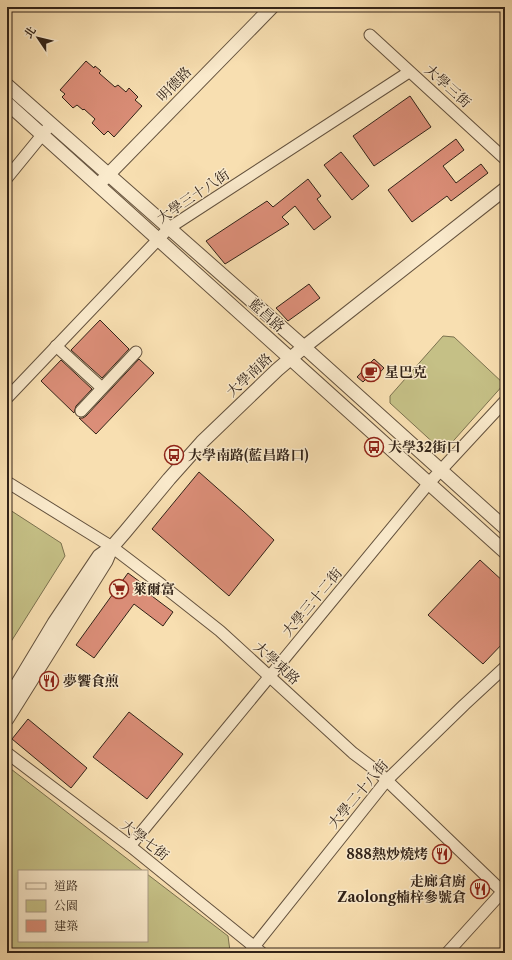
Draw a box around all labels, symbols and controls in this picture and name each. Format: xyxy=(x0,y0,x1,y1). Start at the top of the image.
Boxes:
north arrow xyxy=(18,18,58,58)
text: 北 xyxy=(21,24,39,41)
street label: 大學三街 xyxy=(421,61,475,111)
street label: 明德路 xyxy=(153,63,195,105)
street label: 大學三十八街 xyxy=(153,165,233,227)
street label: 藍昌路 xyxy=(245,294,289,336)
street label: 大學南路 xyxy=(222,349,276,401)
cafe icon: 星巴克 xyxy=(360,361,382,383)
place label: 星巴克 xyxy=(385,363,427,381)
bus stop icon: 大學32街口 xyxy=(363,436,385,458)
place label: 大學32街口 xyxy=(388,438,460,456)
bus stop icon: 大學南路(藍昌路口) xyxy=(163,444,185,466)
place label: 大學南路(藍昌路口) xyxy=(188,446,309,464)
street label: 大學三十二街 xyxy=(278,564,346,640)
supermarket icon: 萊爾富 xyxy=(108,578,130,600)
place label: 萊爾富 xyxy=(133,580,175,598)
street label: 大學東路 xyxy=(250,638,304,688)
restaurant icon: 夢饗食煎 xyxy=(38,670,60,692)
place label: 夢饗食煎 xyxy=(63,672,119,690)
street label: 大學二十八街 xyxy=(324,756,392,832)
street label: 大學七街 xyxy=(117,816,173,864)
restaurant icon: 888熱炒燒烤 xyxy=(431,843,453,865)
place label: 888熱炒燒烤 xyxy=(346,845,428,863)
legend xyxy=(18,870,148,942)
place label: 走廊倉廚 Zaolong楠梓參號倉 xyxy=(337,872,466,906)
text: 道路 xyxy=(54,878,78,893)
restaurant icon: 走廊倉廚 Zaolong楠梓參號倉 xyxy=(469,878,491,900)
text: 公園 xyxy=(54,898,78,913)
text: 建築 xyxy=(54,918,78,933)

